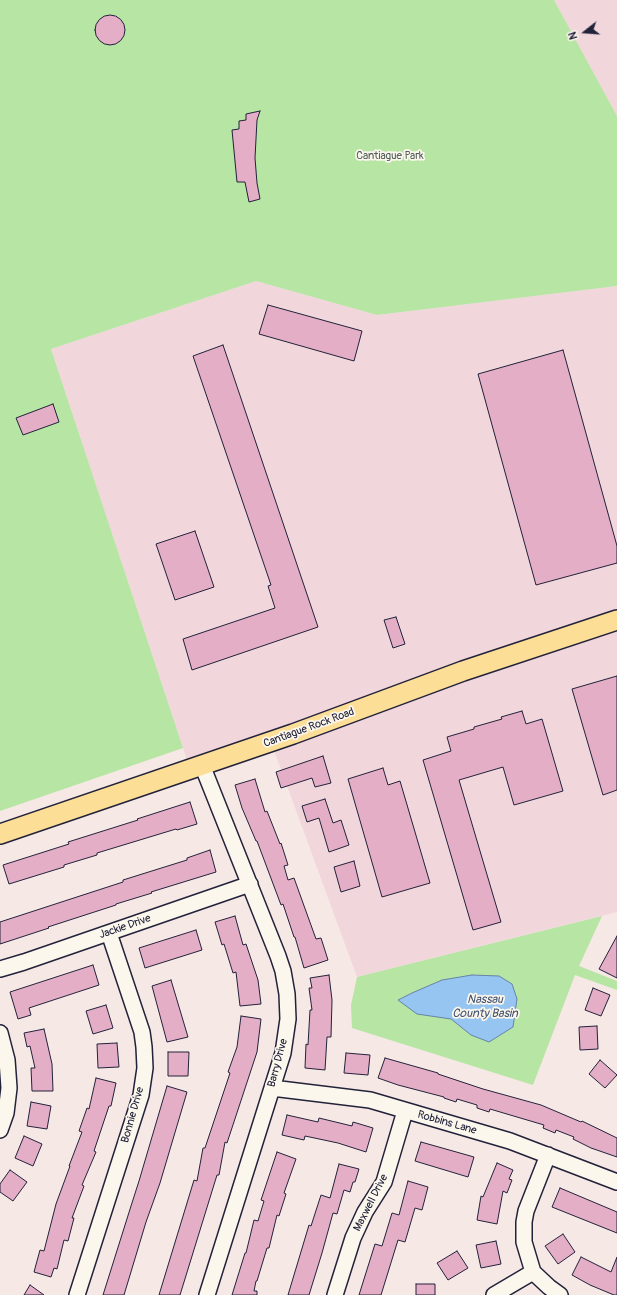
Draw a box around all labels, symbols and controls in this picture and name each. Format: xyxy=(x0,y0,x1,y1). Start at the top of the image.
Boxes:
north arrow xyxy=(565,12,605,52)
text: N xyxy=(566,30,580,41)
park label: Cantiague Park xyxy=(356,149,424,163)
street label: Cantiague Rock Road xyxy=(262,705,356,751)
street label: Jackie Drive xyxy=(97,912,153,942)
water label: Nassau County Basin xyxy=(452,993,518,1021)
street label: Barry Drive xyxy=(265,1037,291,1089)
street label: Bonnie Drive xyxy=(119,1085,147,1145)
street label: Robbins Lane xyxy=(416,1108,478,1138)
street label: Maxwell Drive xyxy=(351,1172,391,1234)

